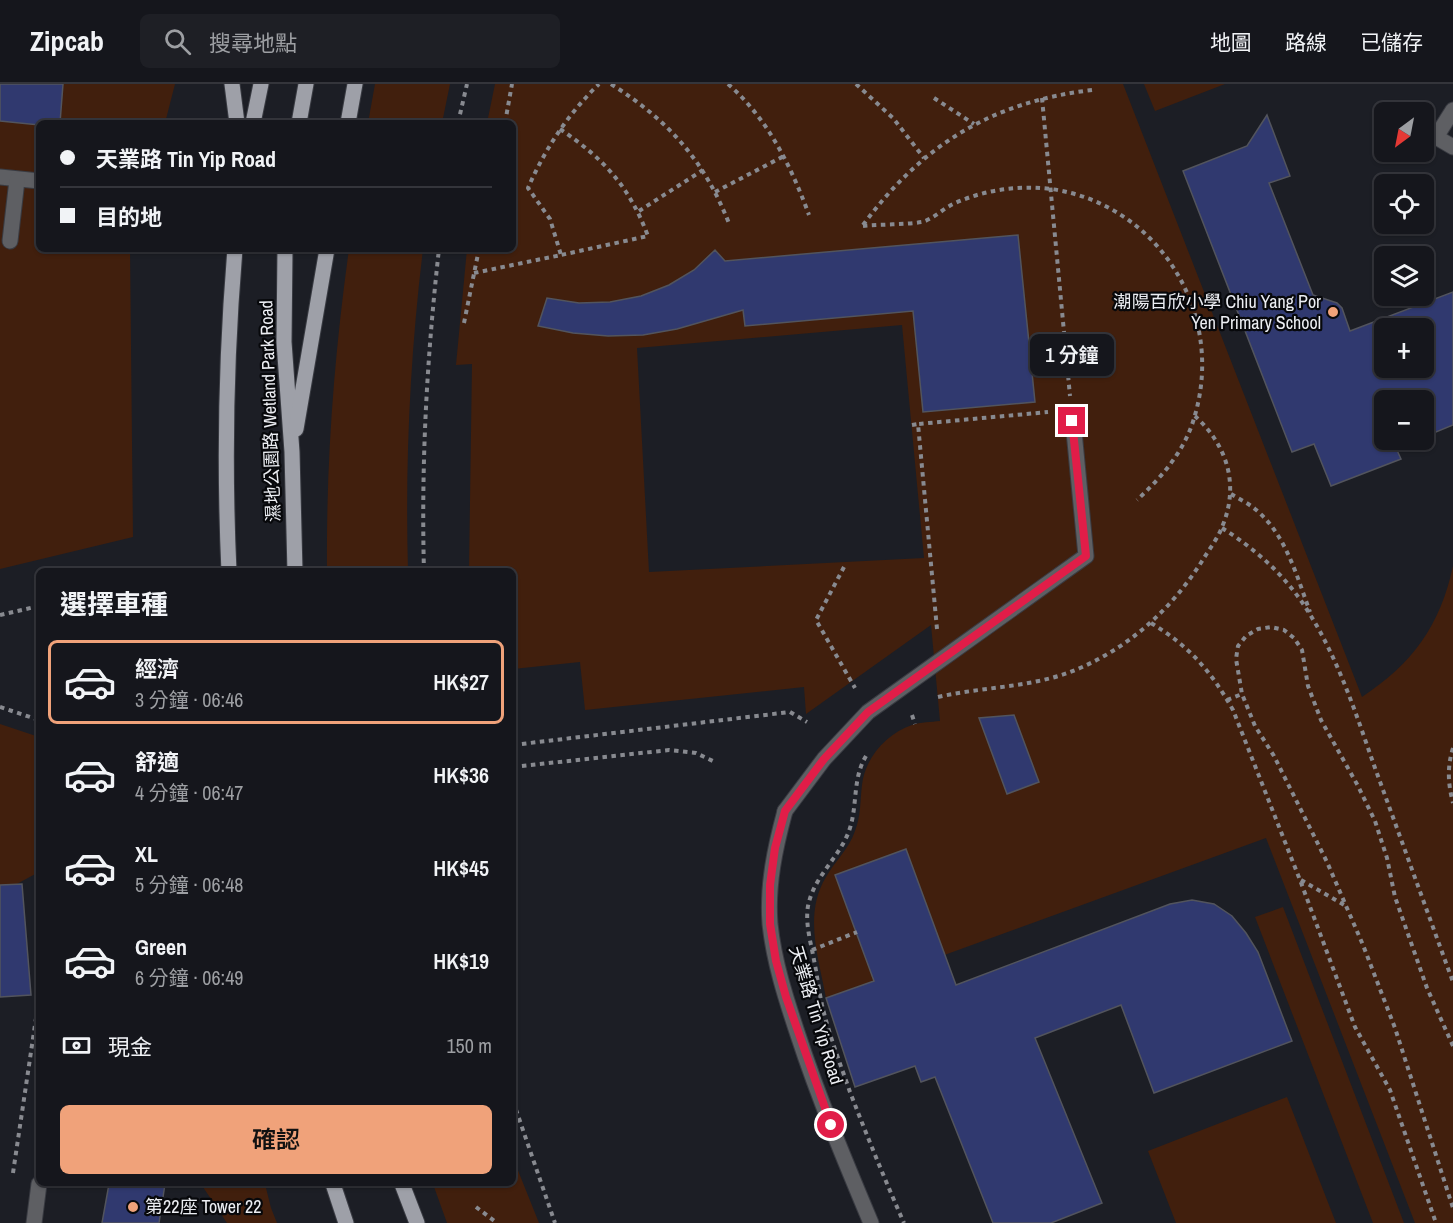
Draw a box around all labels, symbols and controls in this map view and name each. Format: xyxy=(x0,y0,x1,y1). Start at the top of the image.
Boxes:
search box xyxy=(140,14,560,68)
text: Zipcab xyxy=(30,22,104,60)
icon: search xyxy=(161,25,194,58)
text: 搜尋地點 xyxy=(209,28,297,58)
text: 地圖 xyxy=(1210,28,1252,57)
text: 路線 xyxy=(1285,28,1327,57)
text: 已儲存 xyxy=(1360,28,1423,57)
north arrow xyxy=(1374,102,1434,162)
map controls xyxy=(1374,102,1434,450)
text: 天業路 Tin Yip Road xyxy=(96,144,276,174)
button: locate xyxy=(1374,174,1434,234)
text: 目的地 xyxy=(96,202,162,232)
button: layers xyxy=(1374,246,1434,306)
place label: 潮陽百欣小學 Chiu Yang Por Yen Primary School xyxy=(1113,289,1321,335)
street label: 濕地公園路 Wetland Park Road xyxy=(253,300,286,522)
marker: 潮陽百欣小學 Chiu Yang Por Yen Primary School xyxy=(1326,305,1340,319)
button: + xyxy=(1374,318,1434,378)
callout: 1 分鐘 xyxy=(1030,334,1114,376)
text: 1 分鐘 xyxy=(1045,341,1099,368)
button: − xyxy=(1374,390,1434,450)
route end xyxy=(1058,407,1085,434)
text: 選擇車種 xyxy=(60,586,168,622)
text: 經濟 xyxy=(135,654,179,684)
icon: car xyxy=(63,655,117,709)
text: HK$27 xyxy=(433,667,489,697)
text: 3 分鐘 · 06:46 xyxy=(135,686,243,713)
text: 舒適 xyxy=(135,747,179,777)
icon: car xyxy=(63,748,117,802)
text: HK$36 xyxy=(433,760,489,790)
text: 4 分鐘 · 06:47 xyxy=(135,779,243,806)
text: XL xyxy=(135,839,158,869)
icon: car xyxy=(63,841,117,895)
text: HK$45 xyxy=(433,853,489,883)
text: 5 分鐘 · 06:48 xyxy=(135,871,243,898)
text: Green xyxy=(135,932,187,962)
icon: car xyxy=(63,934,117,988)
street label: 天業路 Tin Yip Road xyxy=(783,942,849,1087)
text: HK$19 xyxy=(433,946,489,976)
text: 6 分鐘 · 06:49 xyxy=(135,964,243,991)
icon: cash xyxy=(60,1029,93,1062)
text: 現金 xyxy=(108,1032,152,1062)
text: 150 m xyxy=(446,1032,492,1059)
button: 確認 xyxy=(60,1105,492,1174)
route start xyxy=(817,1111,844,1138)
place label: 第22座 Tower 22 xyxy=(145,1194,261,1219)
marker: 第22座 Tower 22 xyxy=(126,1200,140,1214)

